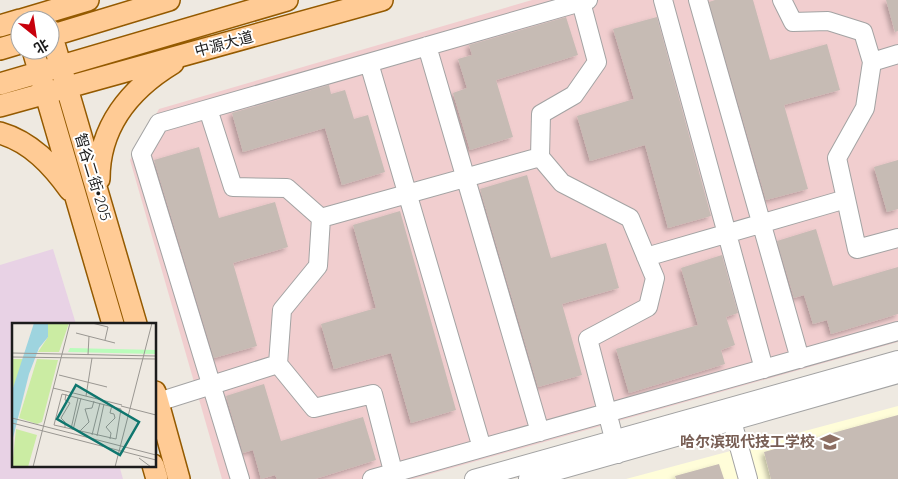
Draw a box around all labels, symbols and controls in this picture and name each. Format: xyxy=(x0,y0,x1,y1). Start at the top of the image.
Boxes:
north arrow xyxy=(10,10,60,60)
street label: 中源大道 xyxy=(192,27,255,60)
text: 北 xyxy=(31,35,52,58)
street label: 智谷二街•205 xyxy=(71,131,116,223)
inset map xyxy=(12,323,156,466)
school or university icon: 哈尔滨现代技工学校 xyxy=(819,431,841,453)
place label: 哈尔滨现代技工学校 xyxy=(680,432,815,451)

